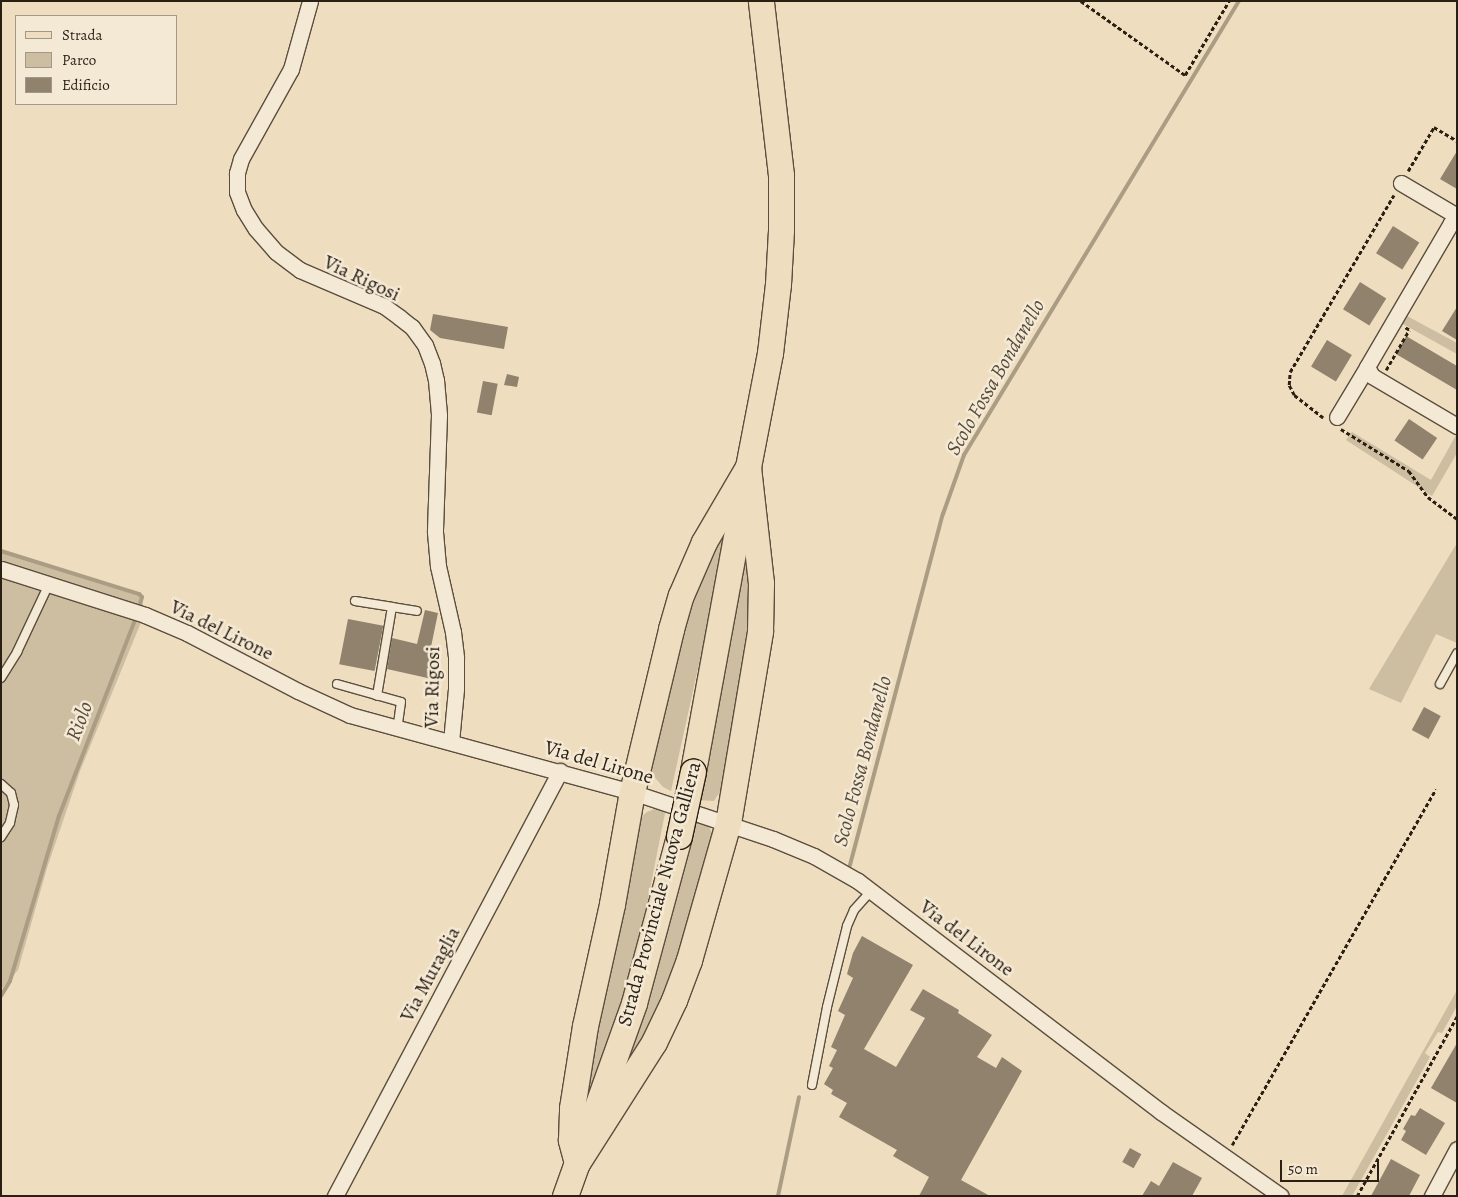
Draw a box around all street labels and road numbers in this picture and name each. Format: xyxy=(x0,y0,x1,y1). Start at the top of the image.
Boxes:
street label: Via Rigosi xyxy=(320,250,404,306)
street label: Via del Lirone xyxy=(166,595,278,665)
street label: Via Rigosi xyxy=(419,646,445,728)
street label: Via del Lirone xyxy=(542,735,656,789)
street label: Strada Provinciale Nuova Galliera xyxy=(612,759,706,1029)
street label: Via del Lirone xyxy=(915,895,1019,981)
street label: Via Muraglia xyxy=(395,922,465,1026)

